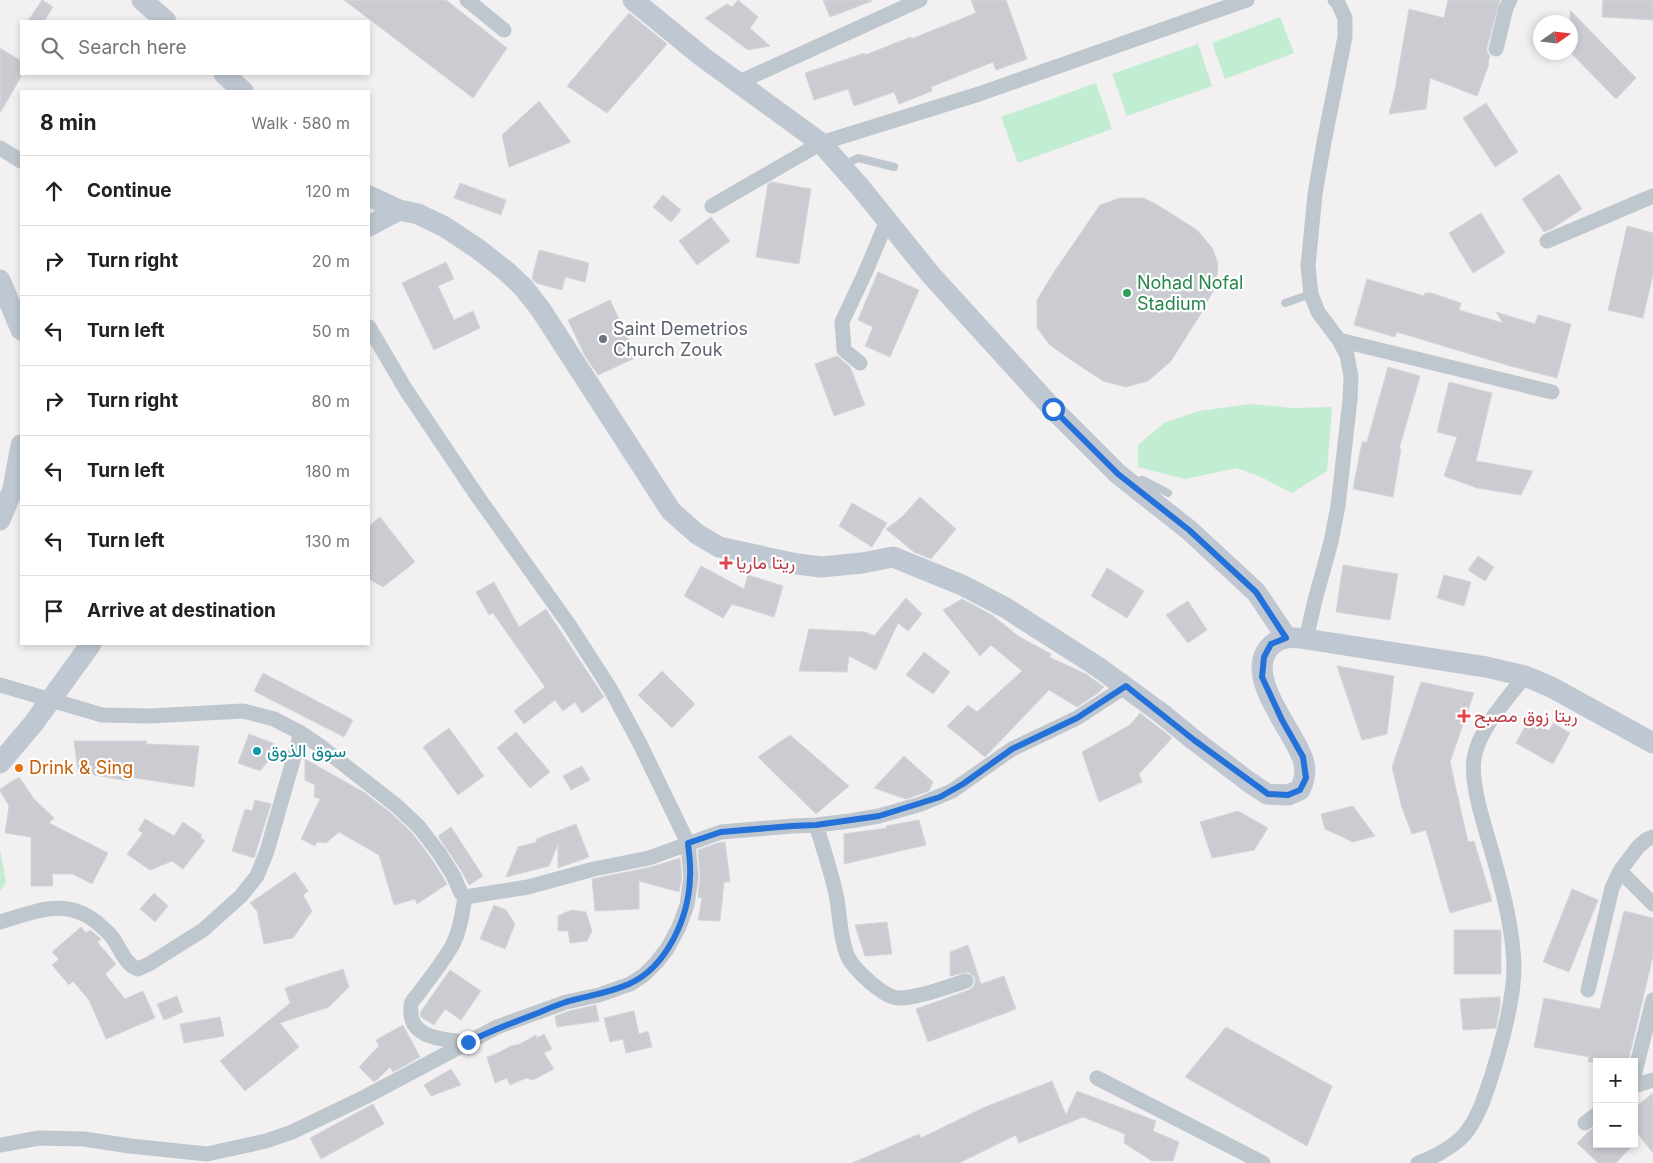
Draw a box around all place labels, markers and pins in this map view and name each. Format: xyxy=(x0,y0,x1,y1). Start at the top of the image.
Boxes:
place label: Nohad Nofal Stadium xyxy=(1137,272,1243,314)
marker: Nohad Nofal Stadium xyxy=(1121,287,1133,299)
place label: Saint Demetrios Church Zouk xyxy=(613,318,748,360)
marker: Saint Demetrios Church Zouk xyxy=(597,333,609,345)
place label: ريتا ماريا xyxy=(736,552,795,574)
marker: ريتا ماريا xyxy=(720,557,732,569)
place label: ريتا زوق مصبح xyxy=(1474,705,1578,728)
marker: ريتا زوق مصبح xyxy=(1458,710,1470,722)
place label: سوق الذوق xyxy=(267,740,346,762)
marker: سوق الذوق xyxy=(251,745,263,757)
place label: Drink & Sing xyxy=(29,757,133,778)
marker: Drink & Sing xyxy=(13,762,25,774)

